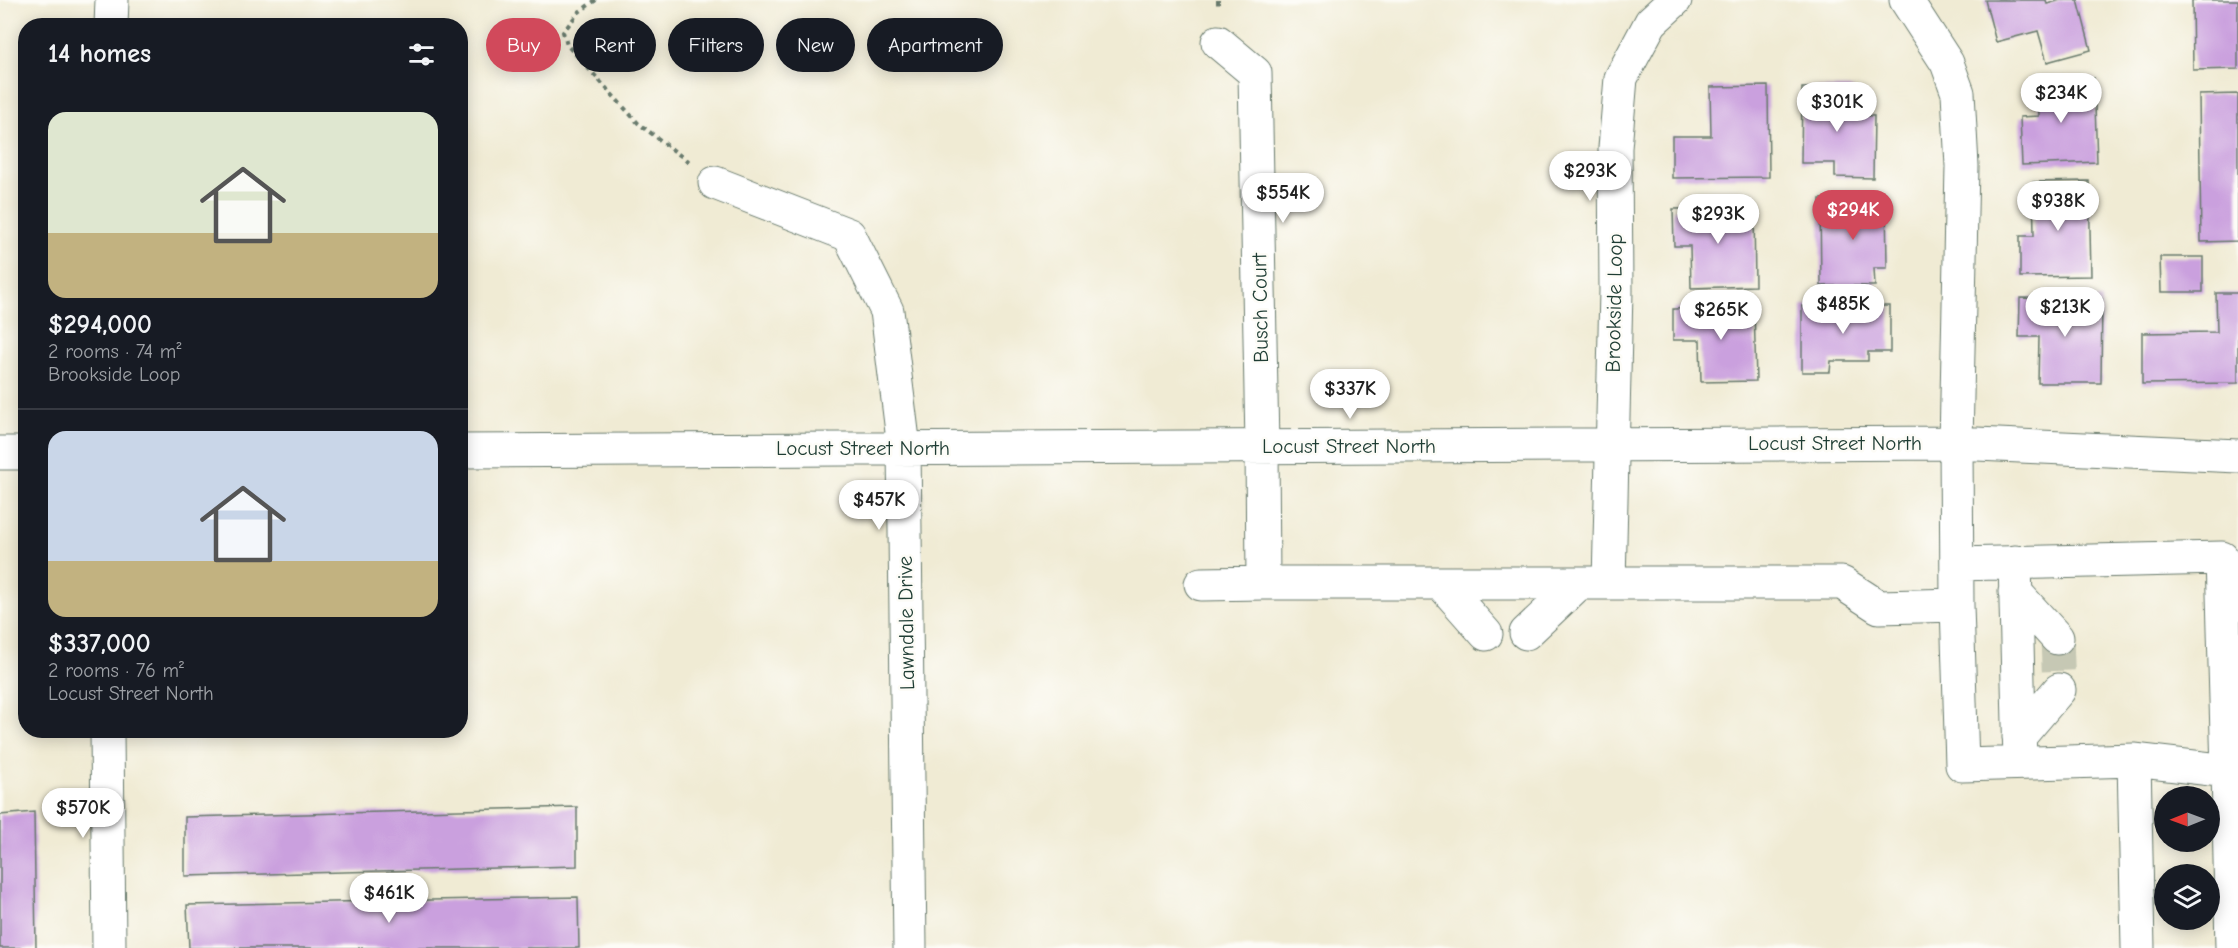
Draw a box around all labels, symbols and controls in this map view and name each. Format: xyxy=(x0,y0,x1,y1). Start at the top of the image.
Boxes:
chip: Buy xyxy=(486,18,561,72)
chip: Rent xyxy=(573,18,656,72)
chip: Filters xyxy=(668,18,764,72)
chip: New xyxy=(776,18,855,72)
chip: Apartment xyxy=(867,18,1003,72)
icon: filters xyxy=(405,38,438,71)
text: 14 homes xyxy=(48,39,151,69)
pin: $234K xyxy=(2019,73,2103,124)
text: $234K xyxy=(2035,81,2087,104)
pin: $301K xyxy=(1795,82,1879,133)
text: $301K xyxy=(1811,90,1863,113)
icon: home xyxy=(189,151,297,259)
pin: $293K xyxy=(1548,151,1632,202)
text: $293K xyxy=(1563,159,1617,182)
pin: $554K xyxy=(1241,173,1325,224)
text: $554K xyxy=(1256,181,1310,204)
pin: $938K xyxy=(2016,181,2100,232)
text: $938K xyxy=(2031,189,2085,212)
pin: $294K xyxy=(1811,190,1895,241)
pin: $293K xyxy=(1676,194,1760,245)
text: $294K xyxy=(1826,198,1880,221)
text: $293K xyxy=(1691,202,1745,225)
street label: Brookside Loop xyxy=(1601,233,1627,373)
street label: Busch Court xyxy=(1247,252,1273,363)
pin: $485K xyxy=(1801,284,1885,335)
pin: $213K xyxy=(2023,287,2107,338)
pin: $265K xyxy=(1679,290,1763,341)
text: $485K xyxy=(1816,292,1870,315)
text: $213K xyxy=(2040,295,2090,318)
text: $265K xyxy=(1694,298,1748,321)
text: $294,000 xyxy=(48,310,152,340)
text: 2 rooms · 74 m² xyxy=(48,340,181,363)
text: Brookside Loop xyxy=(48,363,180,386)
pin: $337K xyxy=(1308,369,1392,420)
text: $337K xyxy=(1324,377,1376,400)
street label: Locust Street North xyxy=(1748,431,1922,455)
street label: Locust Street North xyxy=(1262,434,1436,458)
street label: Locust Street North xyxy=(776,436,950,460)
icon: home xyxy=(189,470,297,578)
pin: $457K xyxy=(837,480,921,531)
text: $457K xyxy=(853,488,905,511)
street label: Lawndale Drive xyxy=(893,556,919,690)
text: $337,000 xyxy=(48,629,151,659)
text: 2 rooms · 76 m² xyxy=(48,659,184,682)
text: Locust Street North xyxy=(48,682,214,705)
north arrow xyxy=(2154,786,2220,852)
map controls xyxy=(2154,786,2220,930)
pin: $570K xyxy=(41,788,125,839)
text: $570K xyxy=(56,796,110,819)
button: layers xyxy=(2154,864,2220,930)
pin: $461K xyxy=(347,873,431,924)
text: $461K xyxy=(364,881,415,904)

